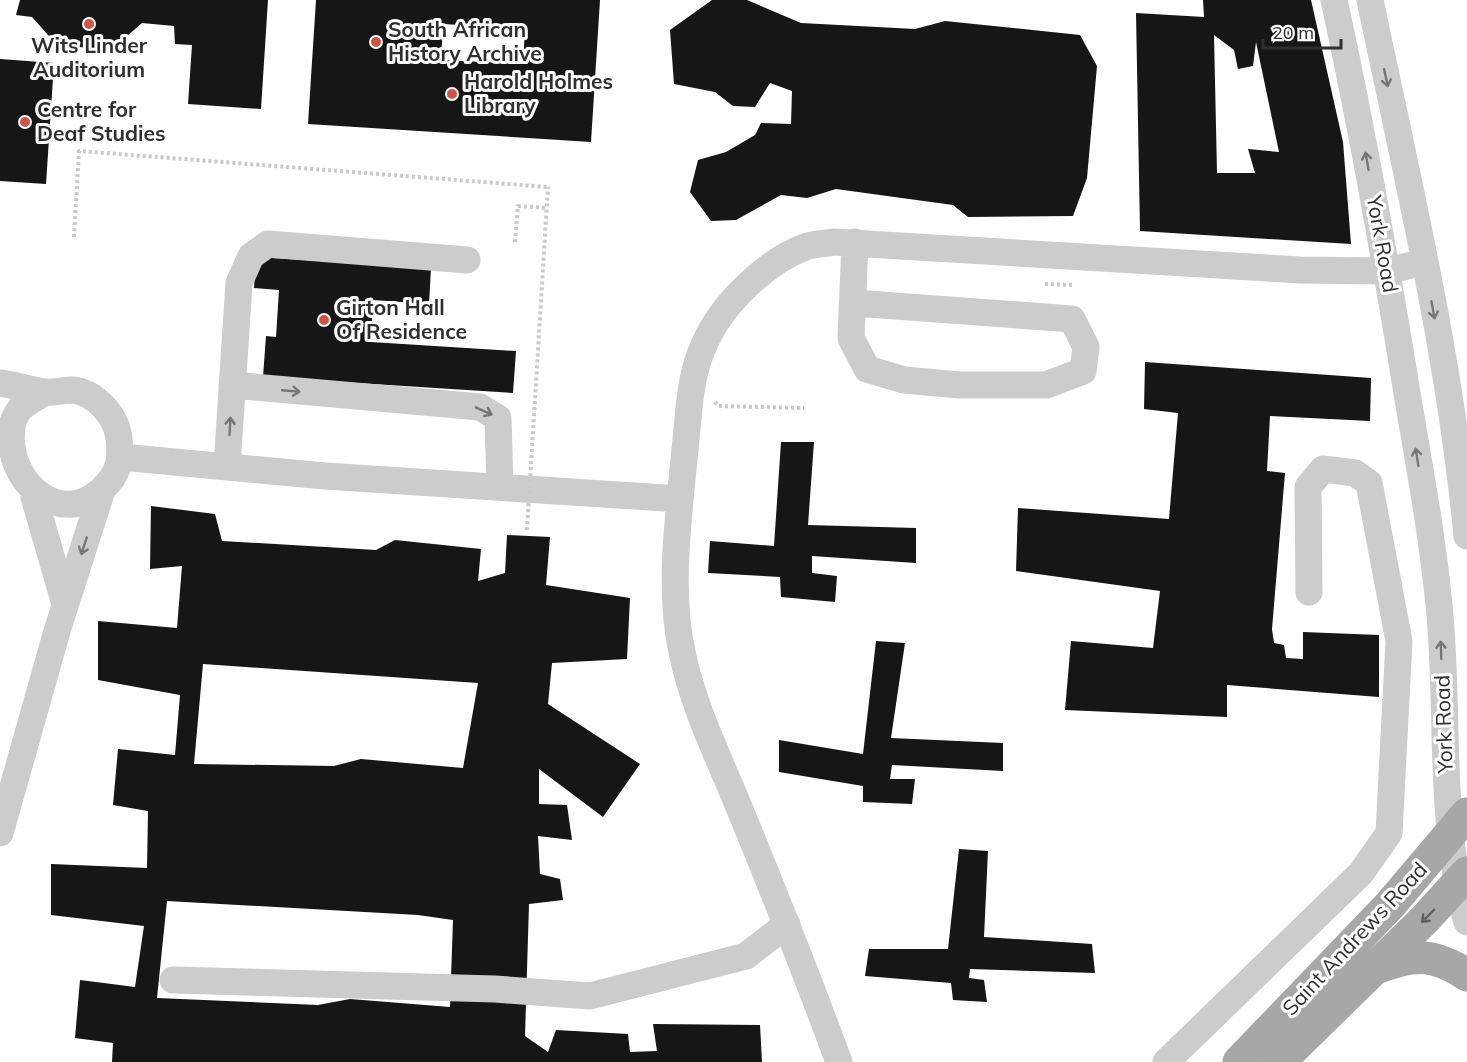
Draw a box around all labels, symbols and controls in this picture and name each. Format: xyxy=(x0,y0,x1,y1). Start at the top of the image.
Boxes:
scale bar xyxy=(1263,12,1341,50)
place label: South African History Archive xyxy=(388,16,542,66)
marker: Wits Linder Auditorium xyxy=(82,17,96,31)
text: 20 m xyxy=(1272,21,1314,44)
place label: Wits Linder Auditorium xyxy=(31,32,148,82)
marker: South African History Archive xyxy=(369,35,383,49)
place label: Harold Holmes Library xyxy=(464,68,613,118)
one-way arrow xyxy=(1381,68,1392,87)
marker: Harold Holmes Library xyxy=(445,87,459,101)
place label: Centre for Deaf Studies xyxy=(37,96,165,146)
marker: Centre for Deaf Studies xyxy=(18,115,32,129)
one-way arrow xyxy=(1362,152,1373,172)
street label: York Road xyxy=(1361,192,1404,295)
place label: Girton Hall Of Residence xyxy=(336,294,467,344)
one-way arrow xyxy=(1428,300,1439,320)
marker: Girton Hall Of Residence xyxy=(317,313,331,327)
one-way arrow xyxy=(280,385,300,396)
one-way arrow xyxy=(474,406,492,417)
one-way arrow xyxy=(224,417,235,437)
one-way arrow xyxy=(1412,448,1423,467)
one-way arrow xyxy=(78,536,89,555)
one-way arrow xyxy=(1436,641,1447,661)
street label: York Road xyxy=(1428,674,1458,775)
street label: Saint Andrews Road xyxy=(1276,856,1432,1020)
one-way arrow xyxy=(1421,908,1435,923)

